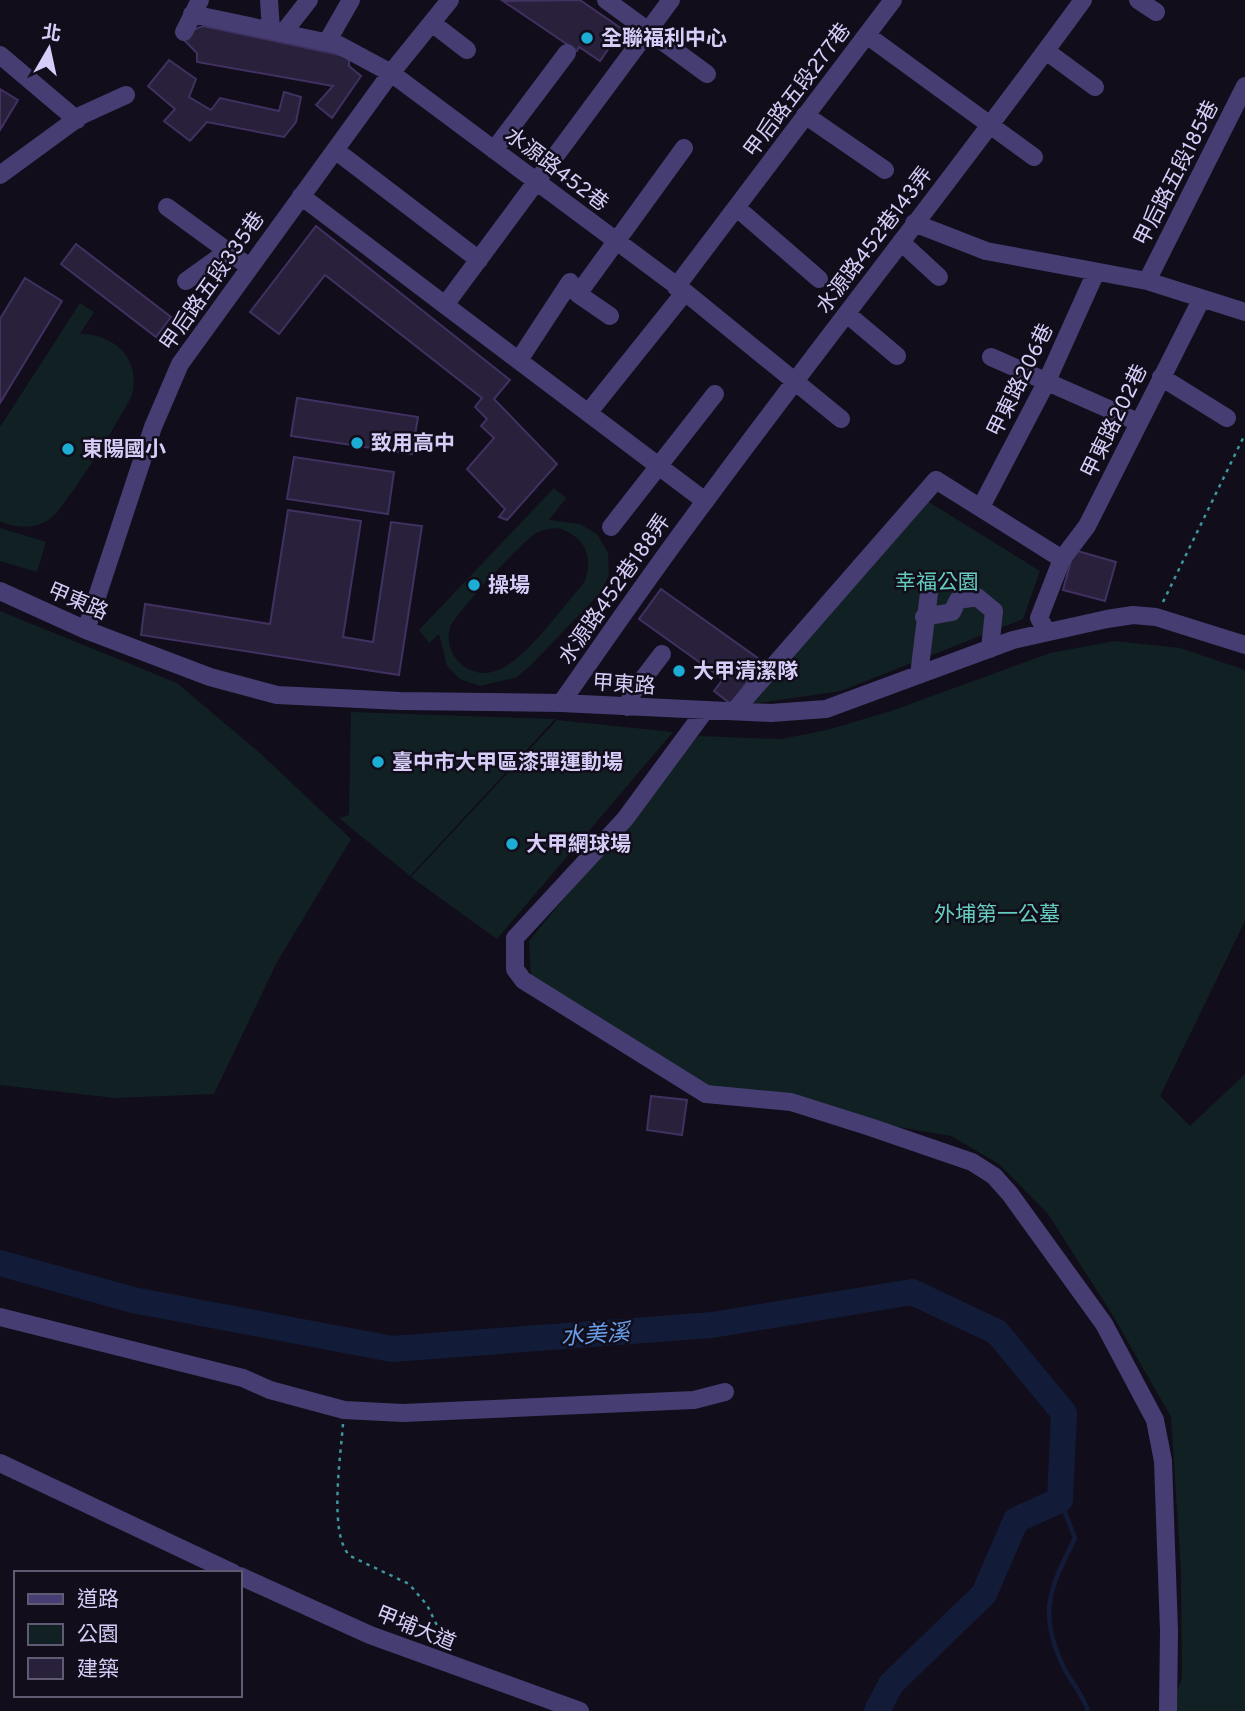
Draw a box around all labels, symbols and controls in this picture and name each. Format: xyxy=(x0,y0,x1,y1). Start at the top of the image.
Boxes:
north arrow xyxy=(14,14,84,84)
street label: 甲后路五段277巷 xyxy=(739,18,858,163)
text: 北 xyxy=(40,21,63,48)
place label: 全聯福利中心 xyxy=(601,26,727,53)
marker: 全聯福利中心 xyxy=(579,30,595,46)
street label: 甲后路五段185巷 xyxy=(1129,96,1226,251)
street label: 水源路452巷 xyxy=(499,122,613,218)
street label: 水源路452巷143弄 xyxy=(811,162,939,320)
street label: 甲后路五段335巷 xyxy=(155,207,271,357)
street label: 甲東路206巷 xyxy=(982,320,1060,442)
street label: 甲東路202巷 xyxy=(1076,360,1154,483)
place label: 致用高中 xyxy=(371,431,455,458)
marker: 致用高中 xyxy=(349,435,365,451)
place label: 東陽國小 xyxy=(82,437,166,464)
marker: 東陽國小 xyxy=(60,441,76,457)
street label: 水源路452巷188弄 xyxy=(553,509,677,670)
park label: 幸福公園 xyxy=(895,570,979,597)
place label: 操場 xyxy=(488,573,530,600)
marker: 操場 xyxy=(466,577,482,593)
street label: 甲東路 xyxy=(43,578,112,627)
place label: 大甲清潔隊 xyxy=(693,659,799,686)
marker: 大甲清潔隊 xyxy=(671,663,687,679)
street label: 甲東路 xyxy=(592,670,656,701)
place label: 臺中市大甲區漆彈運動場 xyxy=(392,750,623,777)
marker: 臺中市大甲區漆彈運動場 xyxy=(370,754,386,770)
place label: 大甲網球場 xyxy=(526,832,631,859)
marker: 大甲網球場 xyxy=(504,836,520,852)
park label: 外埔第一公墓 xyxy=(934,902,1060,929)
water label: 水美溪 xyxy=(560,1319,634,1353)
legend xyxy=(14,1571,242,1697)
text: 道路 xyxy=(77,1587,119,1614)
street label: 甲埔大道 xyxy=(371,1601,459,1658)
text: 公園 xyxy=(77,1622,119,1649)
text: 建築 xyxy=(77,1657,119,1684)

